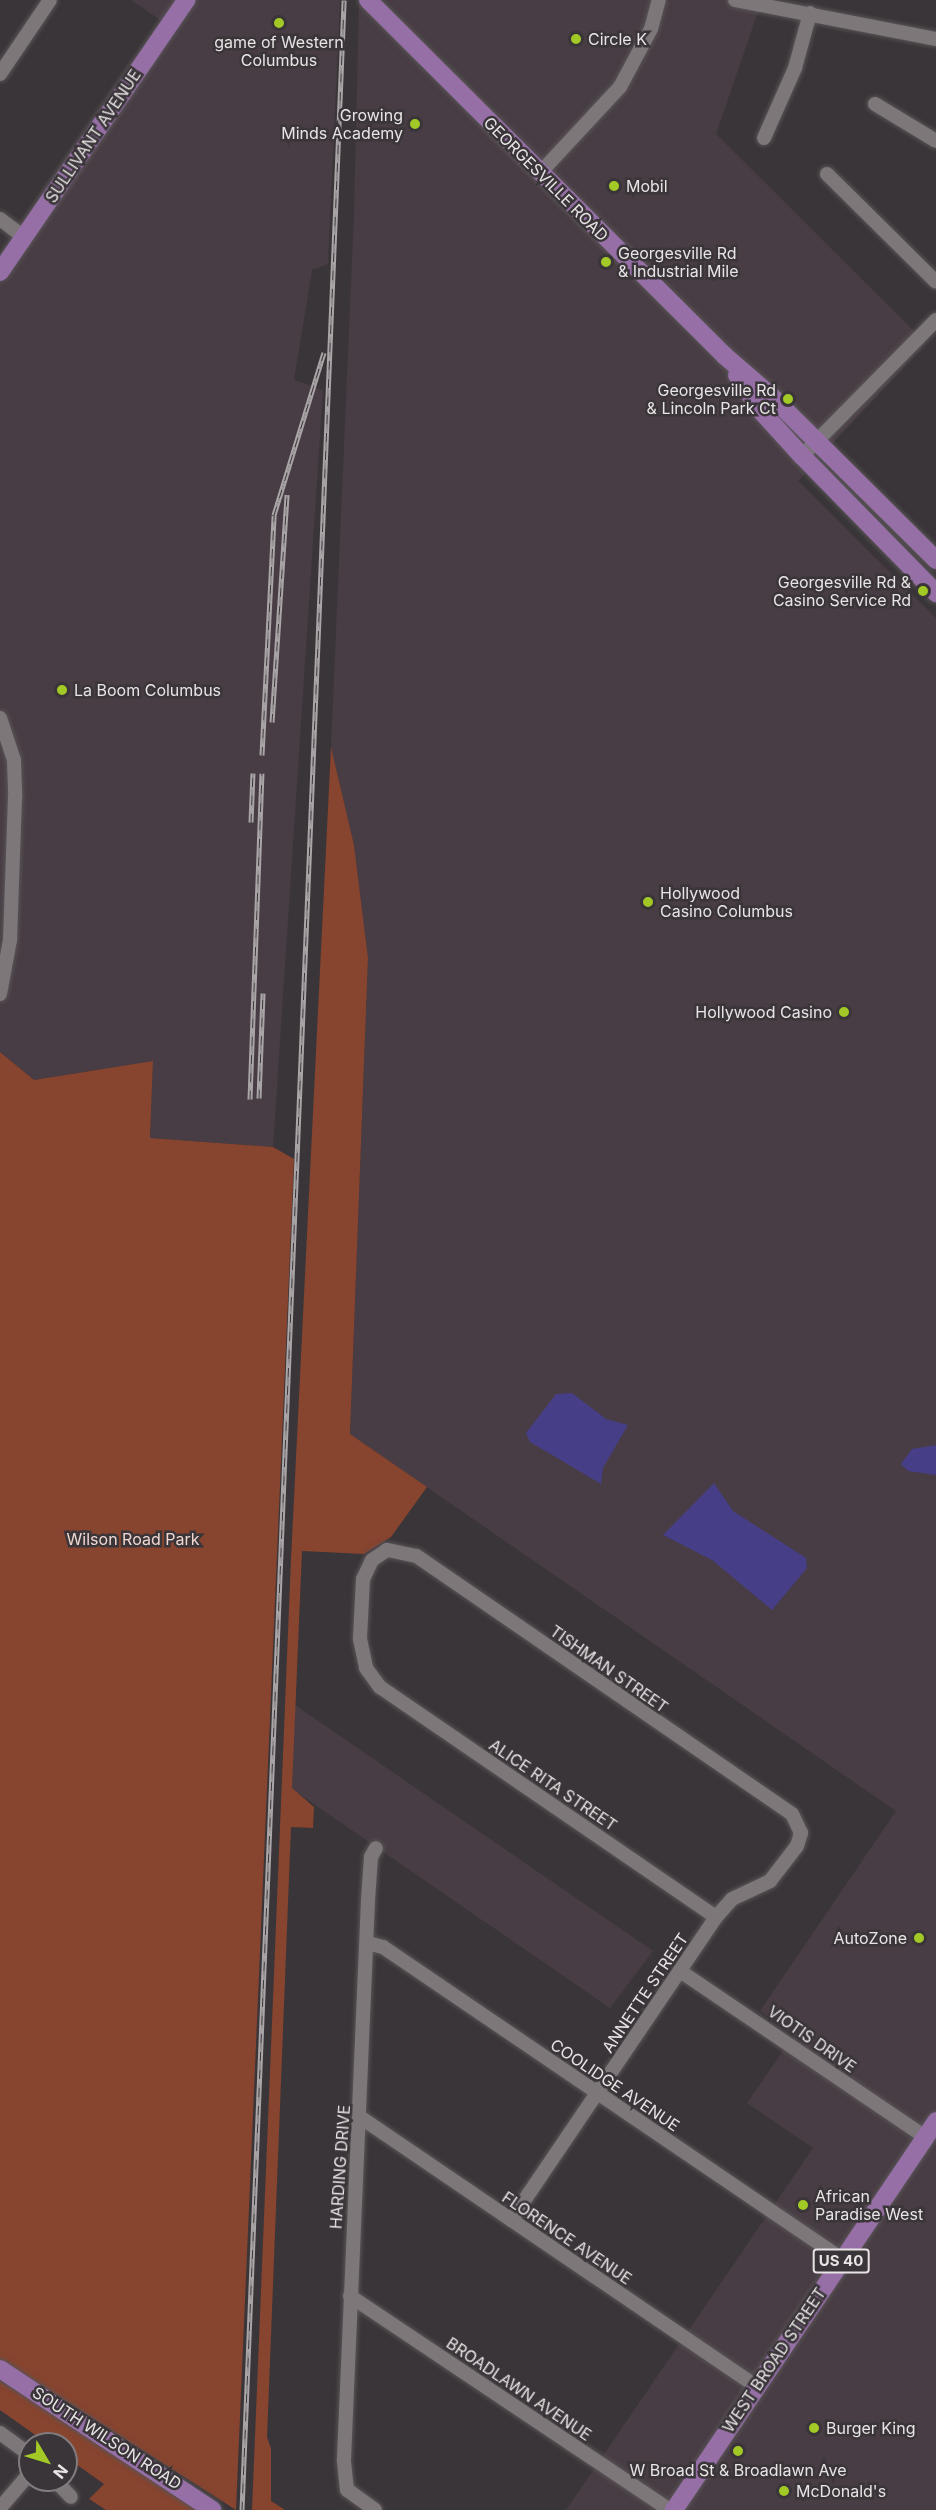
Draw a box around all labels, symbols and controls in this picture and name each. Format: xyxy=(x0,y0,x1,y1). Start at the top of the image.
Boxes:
marker: game of Western Columbus xyxy=(272,16,286,30)
place label: Circle K xyxy=(588,29,647,49)
place label: game of Western Columbus xyxy=(214,32,344,70)
marker: Circle K xyxy=(569,32,583,46)
street label: SULLIVANT AVENUE xyxy=(41,66,145,206)
place label: Growing Minds Academy xyxy=(281,105,403,143)
street label: GEORGESVILLE ROAD xyxy=(480,113,612,245)
marker: Growing Minds Academy xyxy=(408,117,422,131)
place label: Mobil xyxy=(626,176,668,196)
marker: Mobil xyxy=(607,179,621,193)
place label: Georgesville Rd & Industrial Mile xyxy=(618,243,739,281)
marker: Georgesville Rd & Industrial Mile xyxy=(599,255,613,269)
place label: Georgesville Rd & Lincoln Park Ct xyxy=(647,380,776,418)
marker: Georgesville Rd & Lincoln Park Ct xyxy=(781,392,795,406)
place label: Georgesville Rd & Casino Service Rd xyxy=(773,572,911,610)
marker: Georgesville Rd & Casino Service Rd xyxy=(916,584,930,598)
place label: La Boom Columbus xyxy=(74,680,221,700)
marker: La Boom Columbus xyxy=(55,683,69,697)
place label: Hollywood Casino Columbus xyxy=(660,883,793,921)
marker: Hollywood Casino Columbus xyxy=(641,895,655,909)
place label: Hollywood Casino xyxy=(695,1002,832,1022)
marker: Hollywood Casino xyxy=(837,1005,851,1019)
park label: Wilson Road Park xyxy=(67,1529,199,1549)
street label: TISHMAN STREET xyxy=(546,1621,672,1717)
street label: ALICE RITA STREET xyxy=(486,1735,620,1835)
place label: AutoZone xyxy=(833,1928,907,1948)
street label: ANNETTE STREET xyxy=(598,1930,692,2056)
marker: AutoZone xyxy=(912,1931,926,1945)
street label: VIOTIS DRIVE xyxy=(764,2002,860,2076)
street label: COOLIDGE AVENUE xyxy=(547,2035,683,2135)
street label: HARDING DRIVE xyxy=(326,2104,354,2230)
place label: African Paradise West xyxy=(815,2186,923,2224)
street label: FLORENCE AVENUE xyxy=(499,2187,635,2289)
marker: African Paradise West xyxy=(796,2198,810,2212)
road number: US 40 xyxy=(812,2249,870,2273)
street label: WEST BROAD STREET xyxy=(718,2284,830,2436)
street label: BROADLAWN AVENUE xyxy=(443,2333,595,2445)
street label: SOUTH WILSON ROAD xyxy=(29,2383,185,2493)
place label: Burger King xyxy=(826,2418,915,2438)
marker: Burger King xyxy=(807,2421,821,2435)
north arrow xyxy=(18,2432,78,2492)
marker: W Broad St & Broadlawn Ave xyxy=(731,2444,745,2458)
place label: W Broad St & Broadlawn Ave xyxy=(630,2460,846,2480)
place label: McDonald's xyxy=(796,2481,886,2501)
marker: McDonald's xyxy=(777,2484,791,2498)

